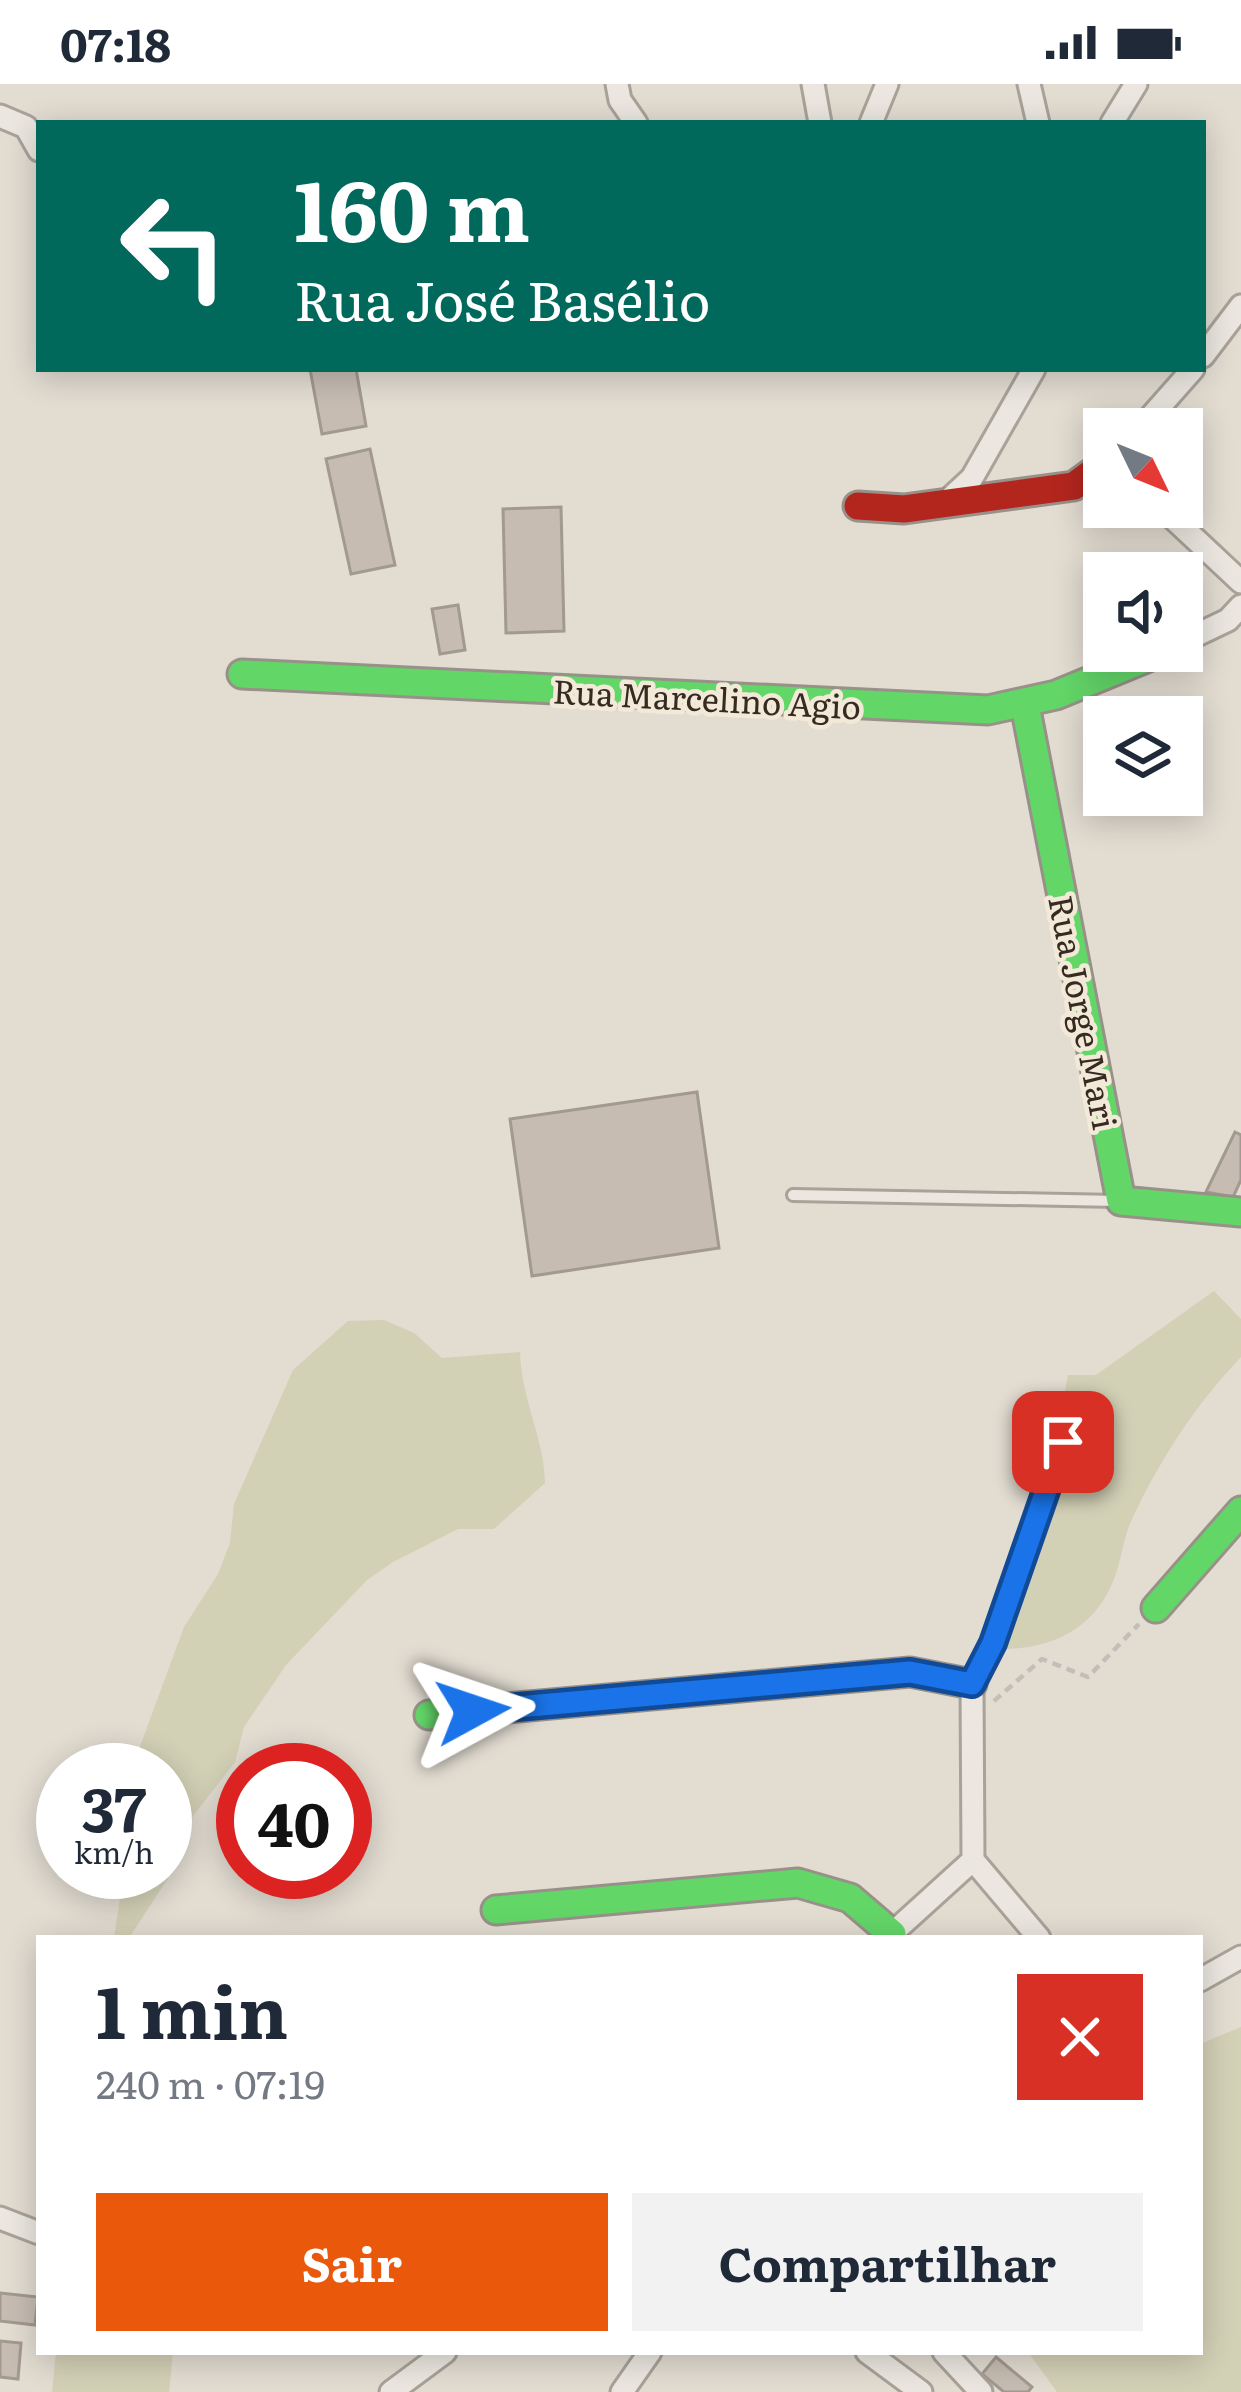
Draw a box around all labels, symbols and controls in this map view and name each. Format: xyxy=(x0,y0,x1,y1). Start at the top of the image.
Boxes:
text: 07:18 xyxy=(60,9,171,76)
text: 160 m xyxy=(294,143,530,268)
icon: left xyxy=(96,168,252,324)
text: Rua José Basélio xyxy=(294,257,710,338)
north arrow xyxy=(1083,408,1203,528)
map controls xyxy=(1083,408,1203,816)
button: sound xyxy=(1083,552,1203,672)
street label: Rua Marcelino Agio xyxy=(552,664,862,730)
button: layers xyxy=(1083,696,1203,816)
street label: Rua Jorge Mari xyxy=(1038,891,1132,1133)
pin xyxy=(1012,1391,1114,1493)
icon: arrive xyxy=(1030,1409,1096,1475)
position arrow xyxy=(410,1648,536,1774)
speed limit sign: 40 xyxy=(216,1743,372,1899)
text: 37 xyxy=(82,1761,146,1850)
text: km/h xyxy=(74,1829,154,1873)
text: 1 min xyxy=(96,1954,288,2061)
button: close xyxy=(1017,1974,1143,2100)
text: 240 m · 07:19 xyxy=(96,2053,325,2111)
button: Sair xyxy=(96,2193,608,2331)
button: Compartilhar xyxy=(632,2193,1143,2331)

